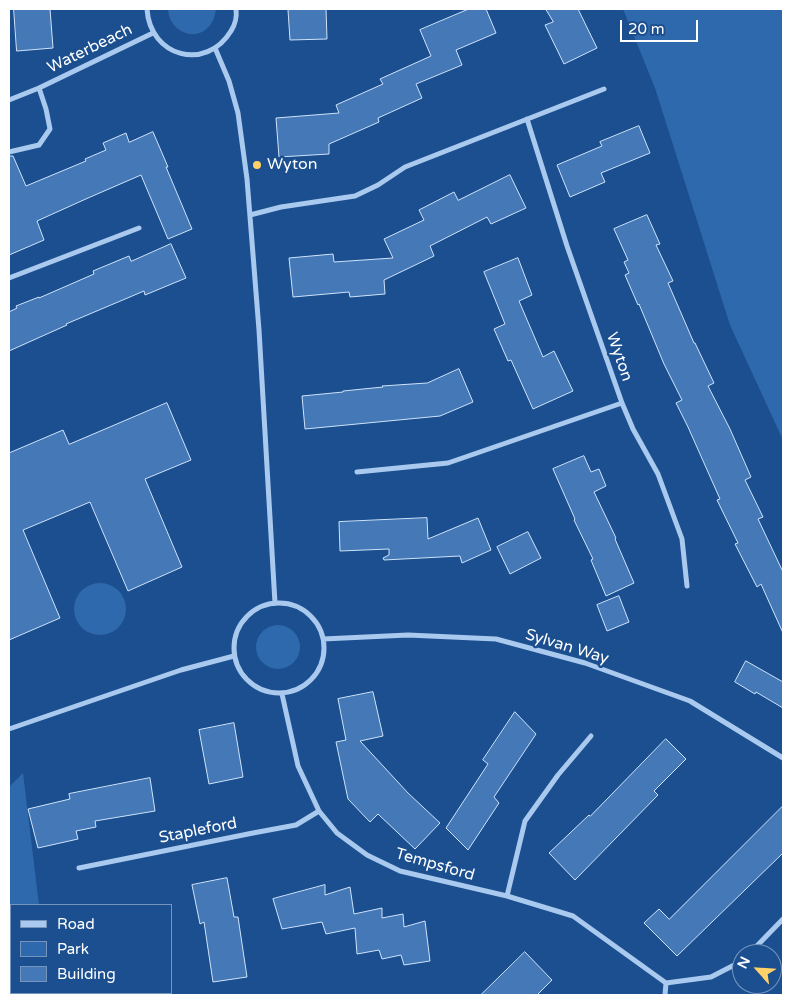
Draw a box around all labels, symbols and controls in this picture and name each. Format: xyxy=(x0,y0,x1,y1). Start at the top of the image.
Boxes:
scale bar xyxy=(622,10,700,42)
street label: Waterbeach xyxy=(44,20,136,78)
text: 20 m xyxy=(628,20,665,38)
place label: Wyton xyxy=(267,155,317,175)
marker: Wyton xyxy=(251,159,263,171)
street label: Wyton xyxy=(602,330,636,384)
street label: Sylvan Way xyxy=(523,625,611,669)
street label: Stapleford xyxy=(157,814,239,848)
street label: Tempsford xyxy=(393,845,477,885)
legend xyxy=(10,904,172,994)
text: Road xyxy=(57,915,95,933)
text: Park xyxy=(57,940,89,958)
north arrow xyxy=(732,944,782,994)
text: N xyxy=(734,954,754,971)
text: Building xyxy=(57,965,116,983)

